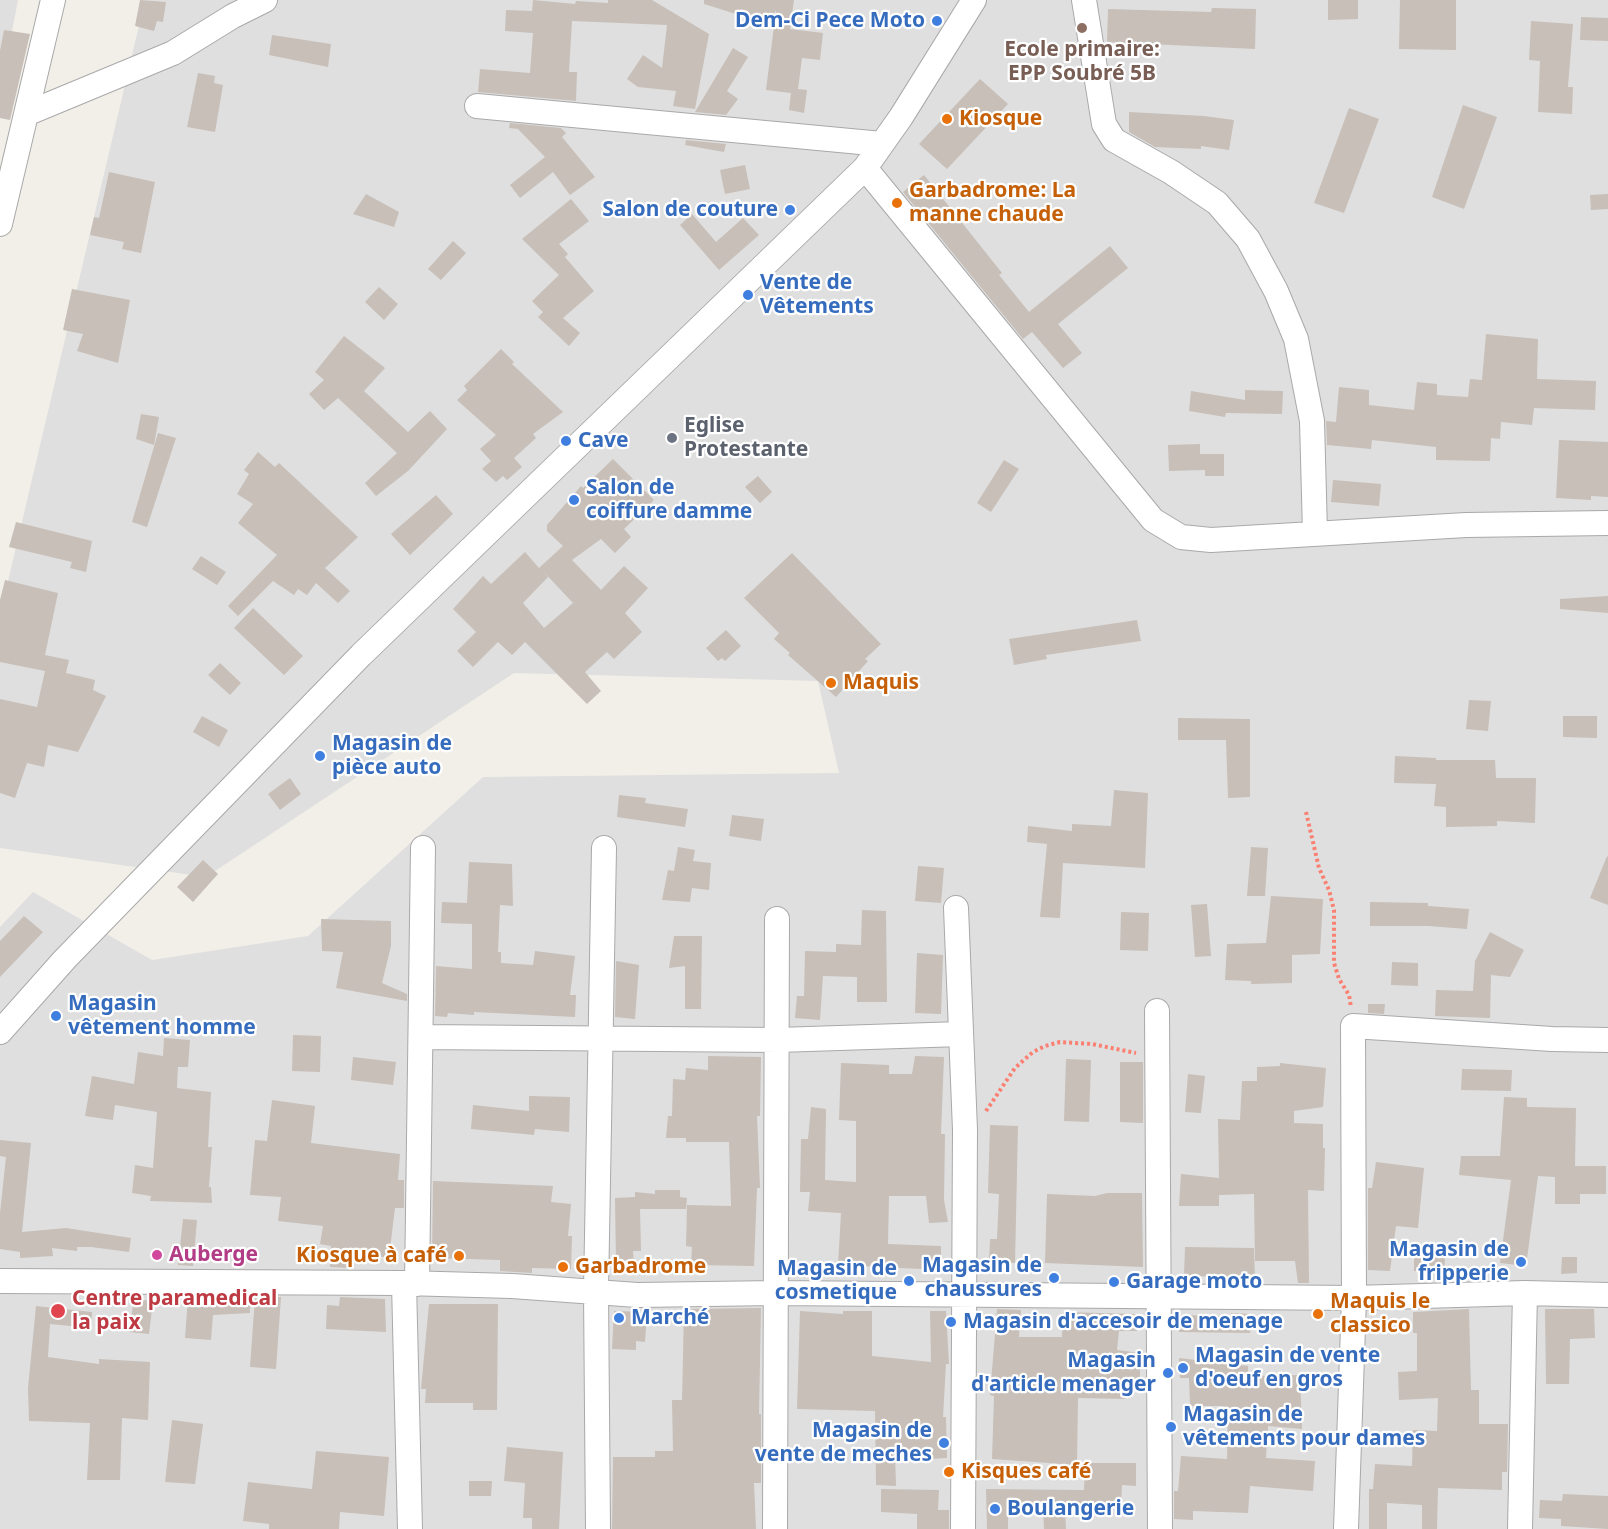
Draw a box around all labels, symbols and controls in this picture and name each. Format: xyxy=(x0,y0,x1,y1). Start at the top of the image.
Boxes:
place label: Dem-Ci Pece Moto xyxy=(735,8,925,34)
marker: Dem-Ci Pece Moto xyxy=(930,14,944,28)
marker: Ecole primaire: EPP Soubré 5B xyxy=(1075,21,1089,35)
place label: Ecole primaire: EPP Soubré 5B xyxy=(1004,37,1160,87)
place label: Kiosque xyxy=(959,106,1042,132)
marker: Kiosque xyxy=(940,112,954,126)
place label: Garbadrome: La manne chaude xyxy=(909,178,1076,228)
marker: Garbadrome: La manne chaude xyxy=(890,196,904,210)
place label: Salon de couture xyxy=(602,197,778,223)
marker: Salon de couture xyxy=(783,203,797,217)
place label: Vente de Vêtements xyxy=(760,270,874,320)
marker: Vente de Vêtements xyxy=(741,288,755,302)
place label: Eglise Protestante xyxy=(684,413,808,463)
place label: Cave xyxy=(578,428,629,454)
marker: Eglise Protestante xyxy=(665,431,679,445)
marker: Cave xyxy=(559,434,573,448)
place label: Salon de coiffure damme xyxy=(586,475,752,525)
marker: Salon de coiffure damme xyxy=(567,493,581,507)
place label: Maquis xyxy=(843,670,919,696)
marker: Maquis xyxy=(824,676,838,690)
place label: Magasin de pièce auto xyxy=(332,731,452,781)
marker: Magasin de pièce auto xyxy=(313,749,327,763)
place label: Magasin vêtement homme xyxy=(68,991,256,1041)
marker: Magasin vêtement homme xyxy=(49,1009,63,1023)
place label: Magasin de fripperie xyxy=(1389,1237,1509,1287)
place label: Auberge xyxy=(169,1242,258,1268)
place label: Kiosque à café xyxy=(296,1243,447,1269)
marker: Auberge xyxy=(150,1248,164,1262)
marker: Kiosque à café xyxy=(452,1249,466,1263)
place label: Magasin de chaussures xyxy=(922,1253,1042,1303)
place label: Garbadrome xyxy=(575,1254,706,1280)
marker: Magasin de fripperie xyxy=(1514,1255,1528,1269)
place label: Magasin de cosmetique xyxy=(775,1256,897,1306)
marker: Garbadrome xyxy=(556,1260,570,1274)
place label: Garage moto xyxy=(1126,1269,1262,1295)
marker: Magasin de chaussures xyxy=(1047,1271,1061,1285)
marker: Magasin de cosmetique xyxy=(902,1274,916,1288)
marker: Garage moto xyxy=(1107,1275,1121,1289)
place label: Centre paramedical la paix xyxy=(72,1286,277,1336)
place label: Maquis le classico xyxy=(1330,1289,1430,1339)
marker: Centre paramedical la paix xyxy=(49,1302,67,1320)
place label: Marché xyxy=(631,1305,709,1331)
marker: Maquis le classico xyxy=(1311,1307,1325,1321)
place label: Magasin d'accesoir de menage xyxy=(963,1309,1283,1335)
marker: Marché xyxy=(612,1311,626,1325)
marker: Magasin d'accesoir de menage xyxy=(944,1315,958,1329)
place label: Magasin de vente d'oeuf en gros xyxy=(1195,1343,1380,1393)
place label: Magasin d'article menager xyxy=(971,1348,1156,1398)
marker: Magasin de vente d'oeuf en gros xyxy=(1176,1361,1190,1375)
marker: Magasin d'article menager xyxy=(1161,1366,1175,1380)
place label: Magasin de vêtements pour dames xyxy=(1183,1402,1425,1452)
place label: Magasin de vente de meches xyxy=(755,1418,932,1468)
marker: Magasin de vêtements pour dames xyxy=(1164,1420,1178,1434)
marker: Magasin de vente de meches xyxy=(937,1436,951,1450)
place label: Kisques café xyxy=(961,1459,1091,1485)
marker: Kisques café xyxy=(942,1465,956,1479)
place label: Boulangerie xyxy=(1007,1496,1134,1522)
marker: Boulangerie xyxy=(988,1502,1002,1516)

